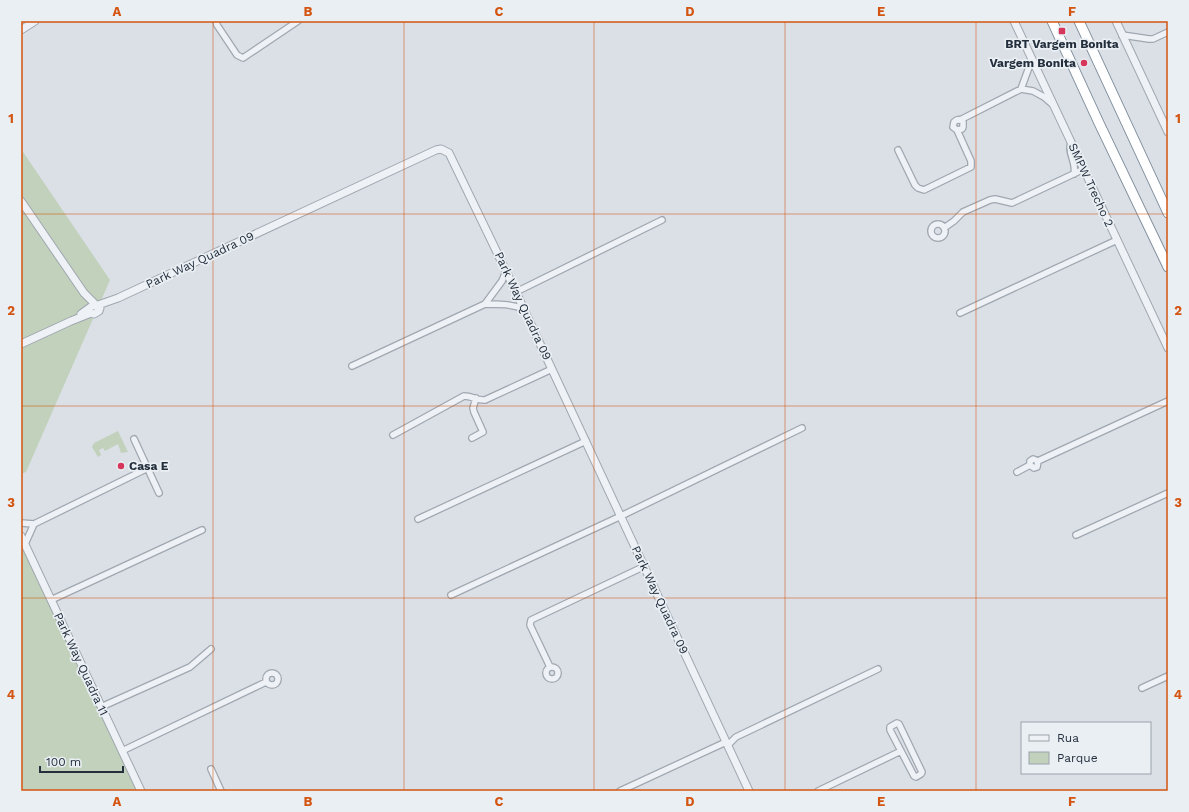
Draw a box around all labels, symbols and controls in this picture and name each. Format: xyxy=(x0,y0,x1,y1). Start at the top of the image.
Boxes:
text: A xyxy=(113,4,122,19)
text: B xyxy=(304,4,313,19)
text: C xyxy=(495,4,504,19)
text: D xyxy=(685,4,695,19)
text: E xyxy=(877,4,885,19)
text: F xyxy=(1068,4,1076,19)
marker: BRT Vargem Bonita xyxy=(1057,26,1067,36)
place label: BRT Vargem Bonita xyxy=(1005,37,1119,51)
place label: Vargem Bonita xyxy=(990,56,1076,70)
marker: Vargem Bonita xyxy=(1079,58,1089,68)
text: 1 xyxy=(8,111,14,126)
text: 1 xyxy=(1175,111,1181,126)
street label: SMPW Trecho 2 xyxy=(1065,141,1117,229)
street label: Park Way Quadra 09 xyxy=(144,229,256,291)
street label: Park Way Quadra 09 xyxy=(492,250,554,362)
text: 2 xyxy=(7,303,15,318)
text: 2 xyxy=(1174,303,1182,318)
place label: Casa E xyxy=(129,459,169,473)
marker: Casa E xyxy=(116,461,126,471)
text: 3 xyxy=(7,495,15,510)
text: 3 xyxy=(1174,495,1182,510)
street label: Park Way Quadra 09 xyxy=(629,544,691,656)
street label: Park Way Quadra 11 xyxy=(51,610,111,718)
text: 4 xyxy=(7,687,16,702)
text: 4 xyxy=(1174,687,1183,702)
legend xyxy=(1021,722,1151,774)
text: Rua xyxy=(1057,731,1079,745)
scale bar xyxy=(40,748,123,774)
text: Parque xyxy=(1057,751,1098,765)
text: 100 m xyxy=(46,755,81,769)
text: A xyxy=(113,794,122,809)
text: B xyxy=(304,794,313,809)
text: C xyxy=(495,794,504,809)
text: D xyxy=(685,794,695,809)
text: E xyxy=(877,794,885,809)
text: F xyxy=(1068,794,1076,809)

